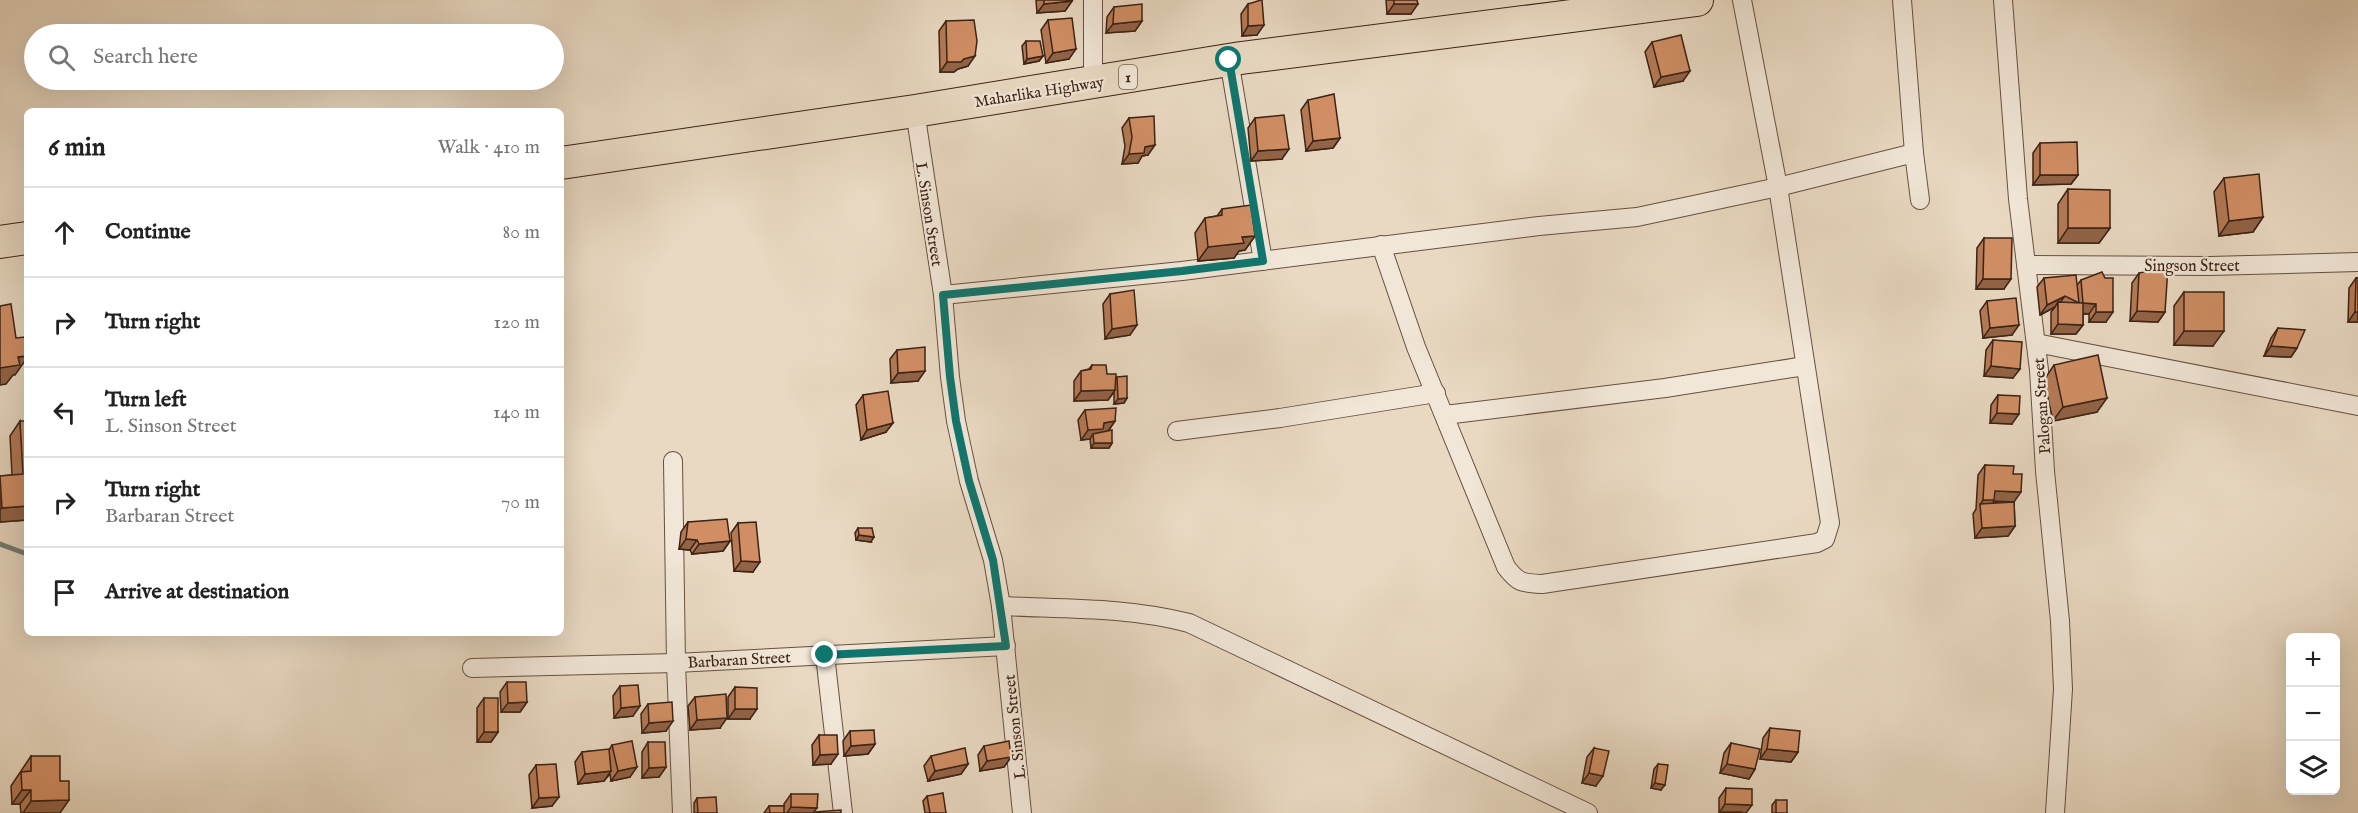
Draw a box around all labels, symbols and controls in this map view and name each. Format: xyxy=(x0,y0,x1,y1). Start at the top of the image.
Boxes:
search box xyxy=(24,24,564,90)
icon: search xyxy=(45,41,78,74)
text: Search here xyxy=(93,43,198,71)
route start xyxy=(1215,46,1241,72)
road number: 1 xyxy=(1119,65,1137,89)
street label: Maharlika Highway xyxy=(973,73,1106,113)
text: 6 min xyxy=(48,131,106,164)
text: Walk · 410 m xyxy=(437,135,540,160)
street label: L. Sinson Street xyxy=(910,161,946,268)
icon: ahead xyxy=(48,216,81,249)
text: Continue xyxy=(105,218,191,246)
text: 80 m xyxy=(503,220,540,245)
street label: Singson Street xyxy=(2144,257,2240,277)
icon: right xyxy=(48,306,81,339)
text: Turn right xyxy=(105,308,200,336)
text: 120 m xyxy=(494,310,540,335)
street label: Palogan Street xyxy=(2030,357,2056,455)
text: Turn left xyxy=(105,386,187,414)
icon: left xyxy=(48,396,81,429)
text: 140 m xyxy=(493,400,540,425)
text: L. Sinson Street xyxy=(105,414,237,439)
text: Turn right xyxy=(105,476,200,504)
icon: right xyxy=(48,486,81,519)
text: 70 m xyxy=(501,490,540,515)
text: Barbaran Street xyxy=(105,504,234,529)
icon: arrive xyxy=(48,576,81,609)
text: Arrive at destination xyxy=(105,578,289,606)
map controls xyxy=(2286,633,2340,795)
button: + xyxy=(2286,633,2340,687)
route end xyxy=(811,641,837,667)
street label: Barbaran Street xyxy=(687,648,792,674)
street label: L. Sinson Street xyxy=(1000,673,1031,780)
button: − xyxy=(2286,687,2340,741)
button: layers xyxy=(2286,741,2340,795)

